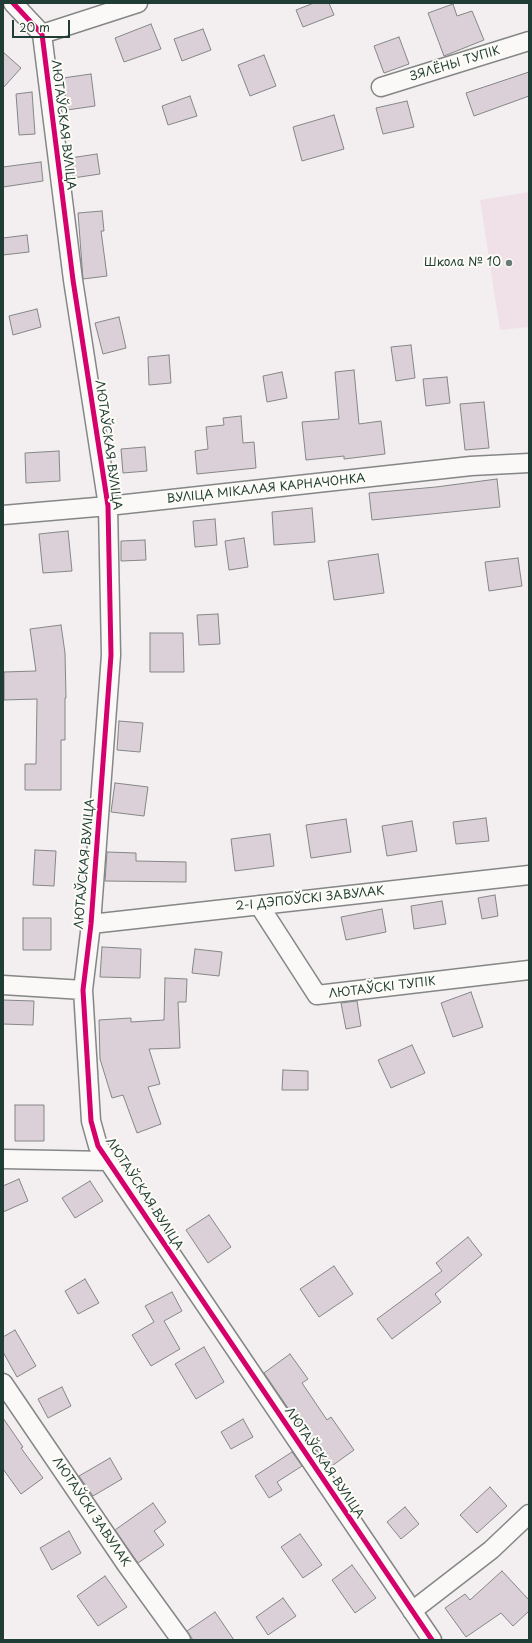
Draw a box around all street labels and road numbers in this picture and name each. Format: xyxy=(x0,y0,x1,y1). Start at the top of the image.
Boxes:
street label: ЗЯЛЁНЫ ТУПІК xyxy=(408,43,502,85)
street label: ЛЮТАЎСКАЯ ВУЛІЦА xyxy=(48,59,78,191)
street label: ЛЮТАЎСКАЯ ВУЛІЦА xyxy=(92,379,124,511)
street label: ВУЛІЦА МІКАЛАЯ КАРНАЧОНКА xyxy=(166,471,366,507)
street label: ЛЮТАЎСКАЯ ВУЛІЦА xyxy=(72,798,98,930)
street label: 2-І ДЭПОЎСКІ ЗАВУЛАК xyxy=(235,884,385,914)
street label: ЛЮТАЎСКІ ТУПІК xyxy=(328,974,436,1002)
street label: ЛЮТАЎСКАЯ ВУЛІЦА xyxy=(102,1135,186,1253)
street label: ЛЮТАЎСКАЯ ВУЛІЦА xyxy=(281,1405,367,1521)
street label: ЛЮТАЎСКІ ЗАВУЛАК xyxy=(49,1454,133,1570)

